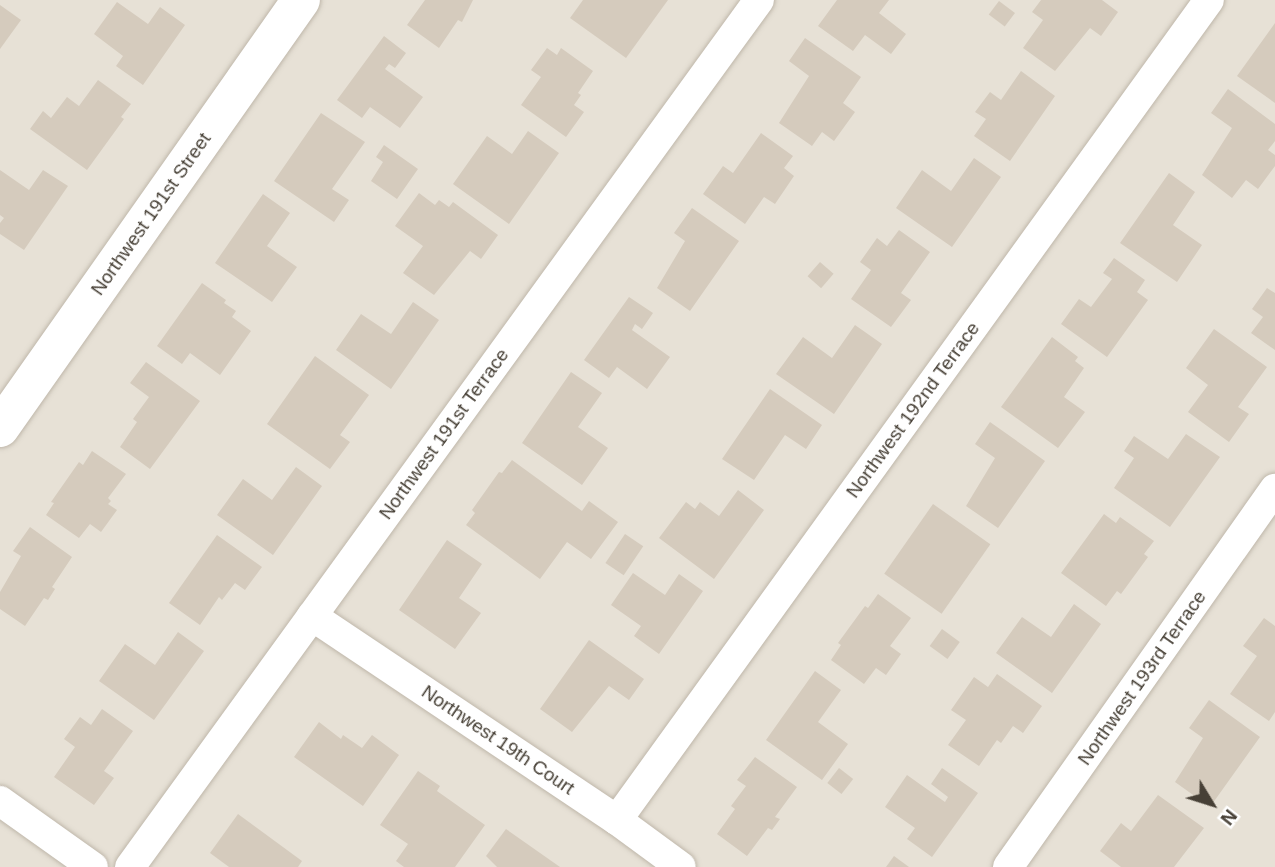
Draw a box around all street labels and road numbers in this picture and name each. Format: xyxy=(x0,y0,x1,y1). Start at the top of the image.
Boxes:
street label: Northwest 191st Street xyxy=(86,128,216,300)
street label: Northwest 192nd Terrace xyxy=(841,317,985,503)
street label: Northwest 191st Terrace xyxy=(374,344,514,524)
street label: Northwest 193rd Terrace xyxy=(1073,586,1211,770)
street label: Northwest 19th Court xyxy=(417,680,579,800)

